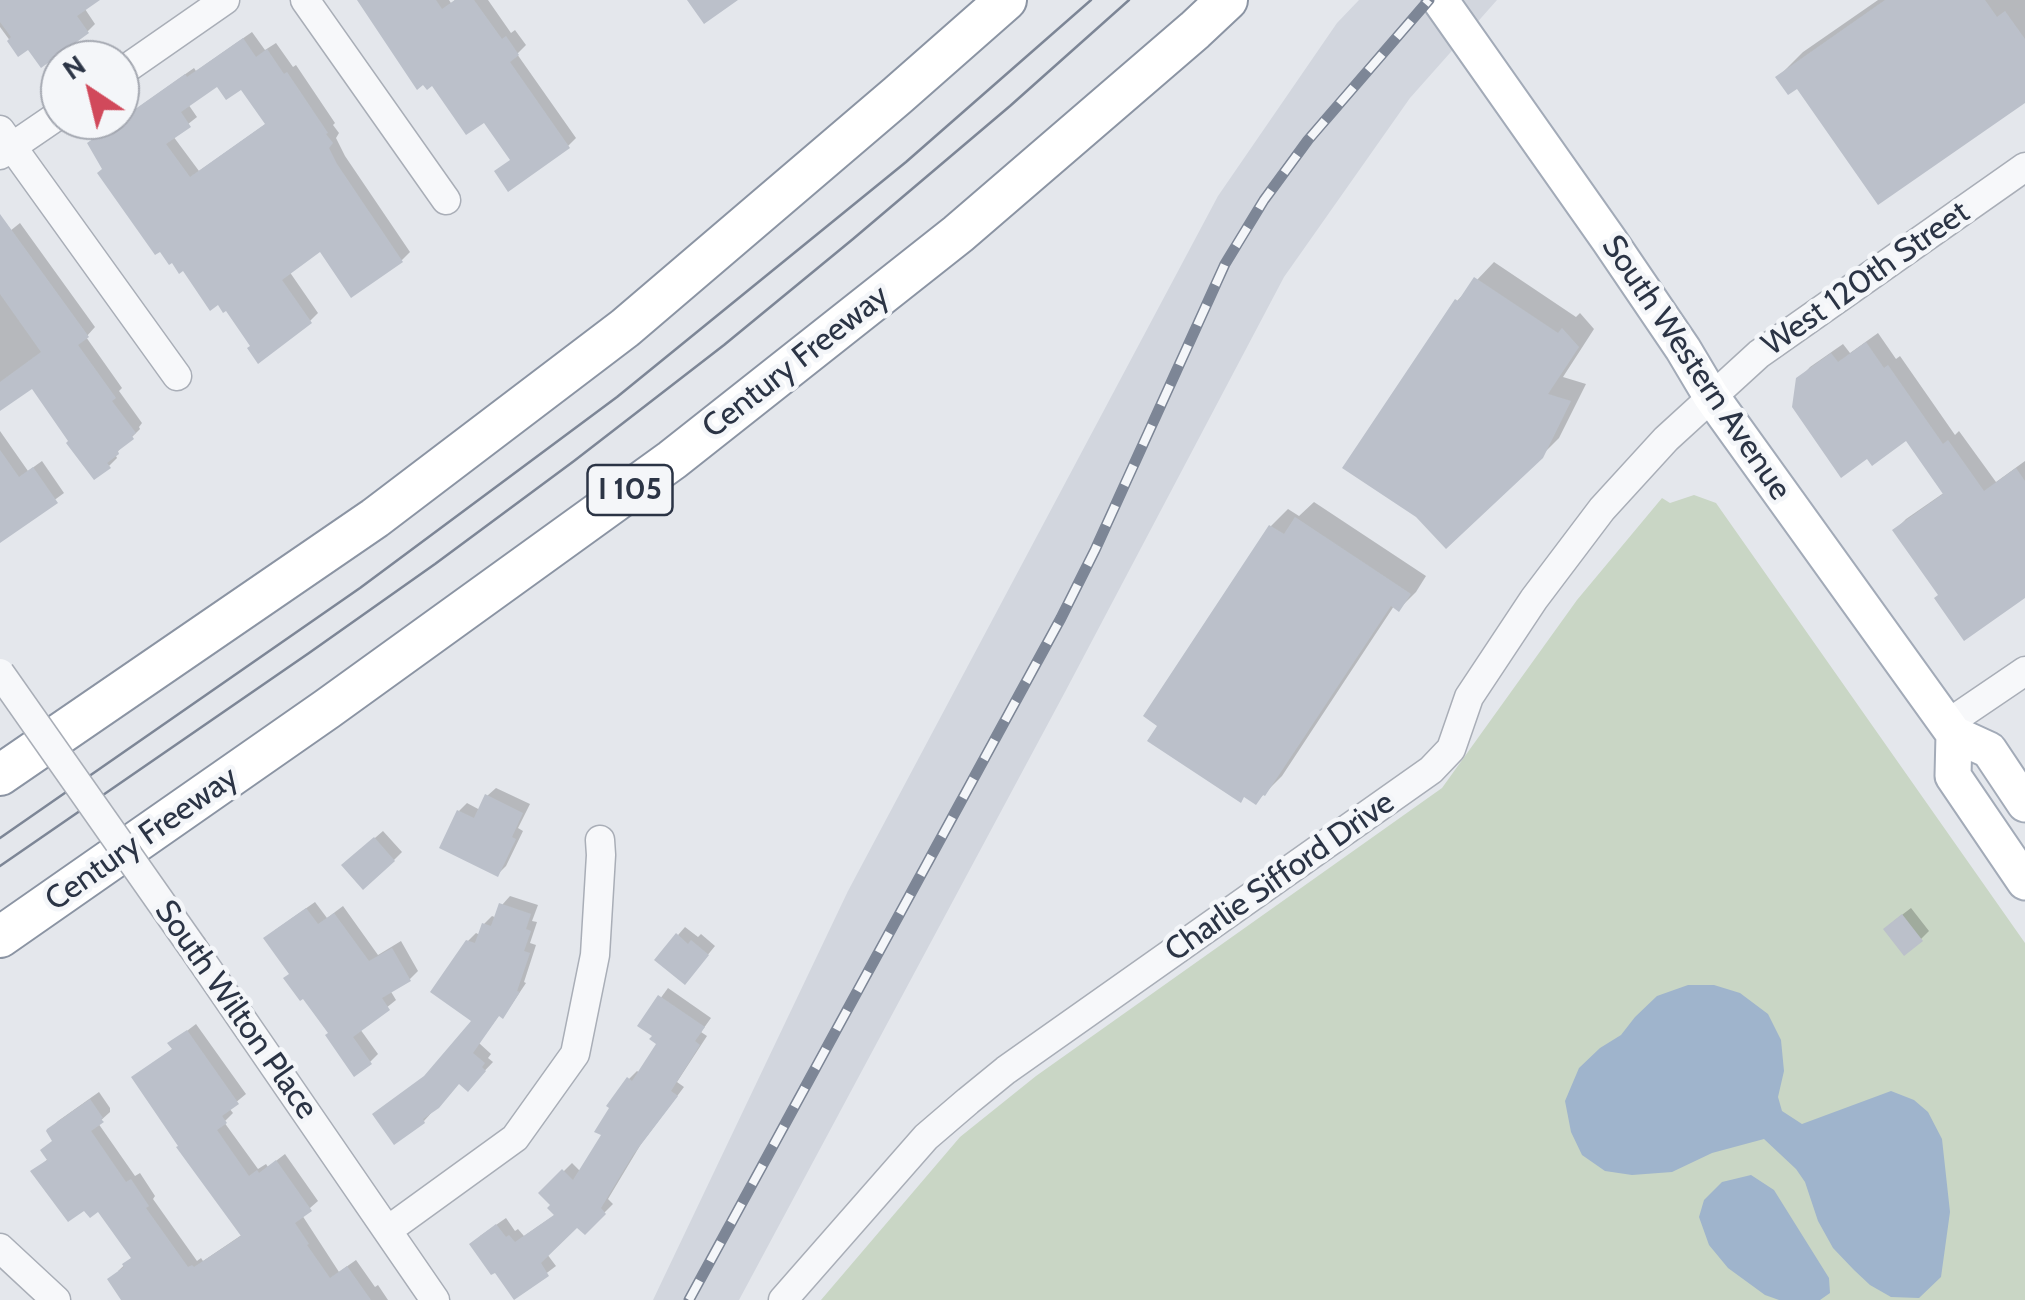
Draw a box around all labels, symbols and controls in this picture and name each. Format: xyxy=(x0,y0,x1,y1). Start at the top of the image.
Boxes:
north arrow xyxy=(40,40,140,140)
text: N xyxy=(56,47,92,87)
street label: West 120th Street xyxy=(1755,193,1977,365)
street label: South Western Avenue xyxy=(1593,228,1799,508)
street label: Century Freeway xyxy=(695,277,897,447)
road number: I 105 xyxy=(588,465,672,515)
street label: Century Freeway xyxy=(38,758,246,920)
street label: Charlie Sifford Drive xyxy=(1158,784,1402,970)
street label: South Wilton Place xyxy=(146,893,326,1127)

